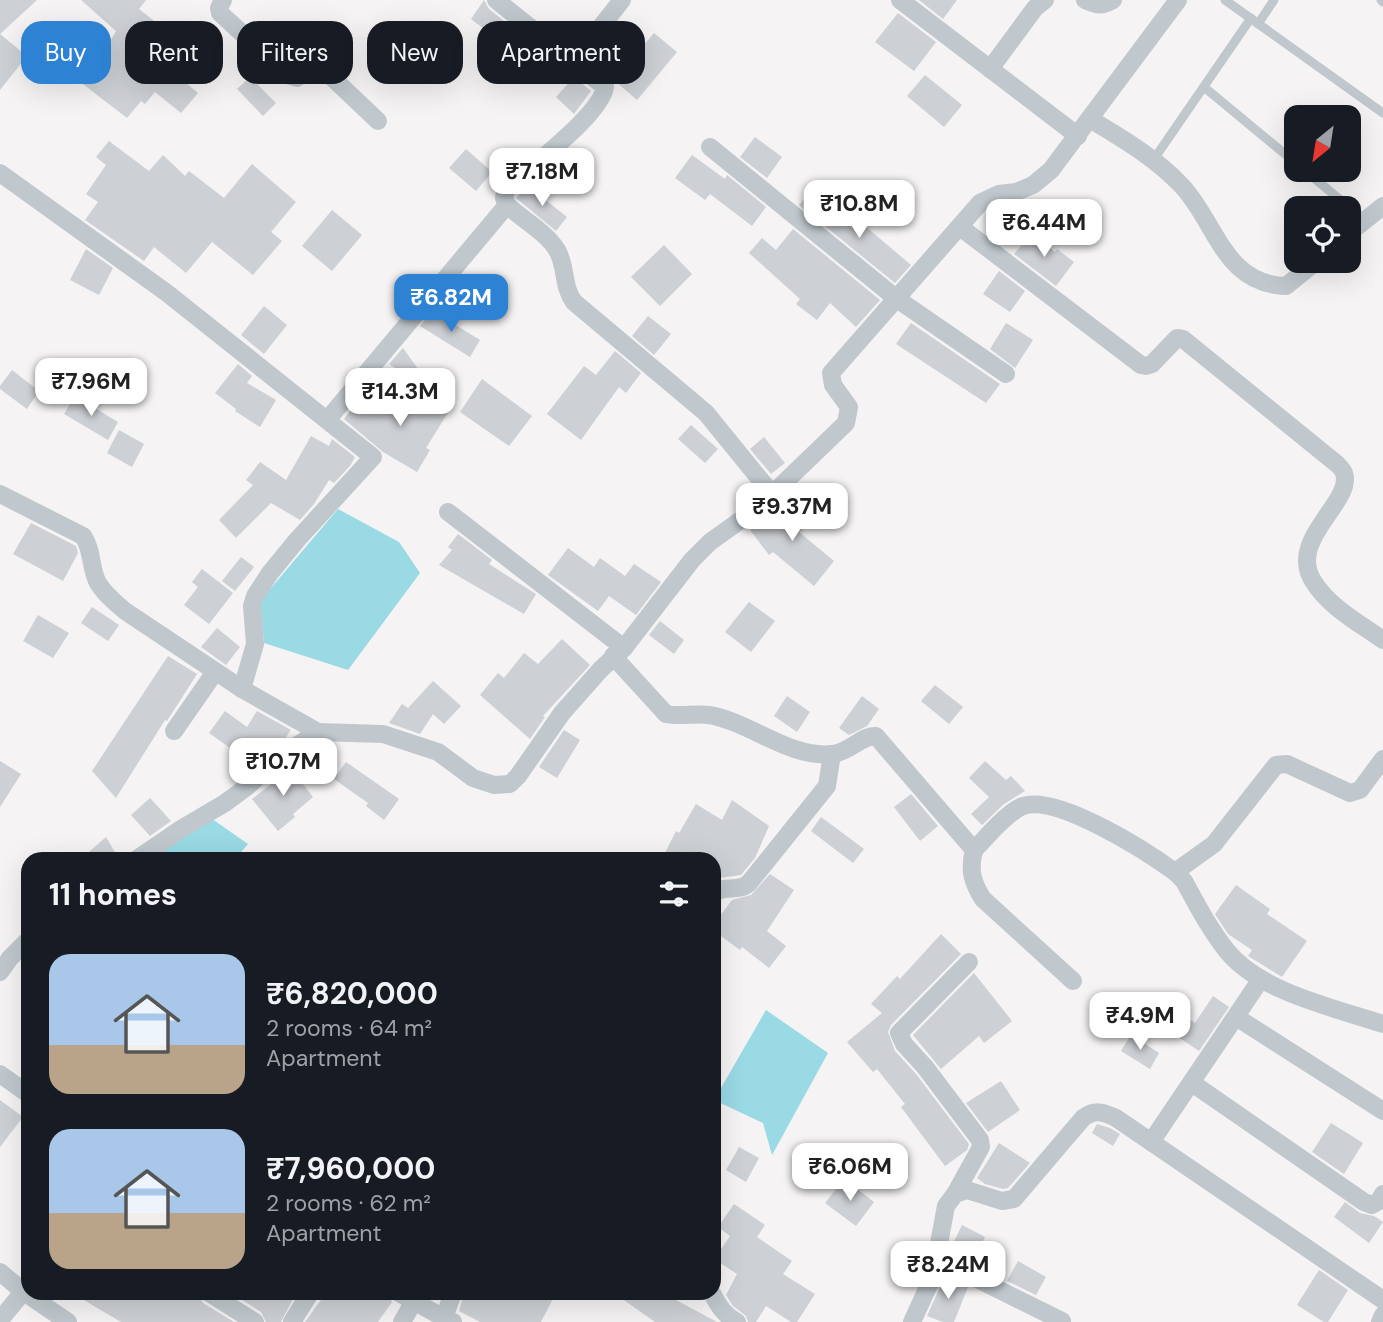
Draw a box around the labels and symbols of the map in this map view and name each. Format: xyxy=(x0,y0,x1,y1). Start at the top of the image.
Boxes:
north arrow xyxy=(1284,105,1362,182)
pin: ₹7.18M xyxy=(485,148,599,208)
pin: ₹10.8M xyxy=(802,180,916,240)
pin: ₹6.44M xyxy=(987,200,1101,259)
pin: ₹6.82M xyxy=(394,274,508,334)
pin: ₹7.96M xyxy=(34,358,148,418)
pin: ₹14.3M xyxy=(343,368,457,428)
pin: ₹9.37M xyxy=(735,484,849,543)
pin: ₹10.7M xyxy=(226,738,340,798)
pin: ₹4.9M xyxy=(1091,992,1189,1052)
pin: ₹6.06M xyxy=(793,1144,907,1203)
pin: ₹8.24M xyxy=(891,1242,1005,1301)

